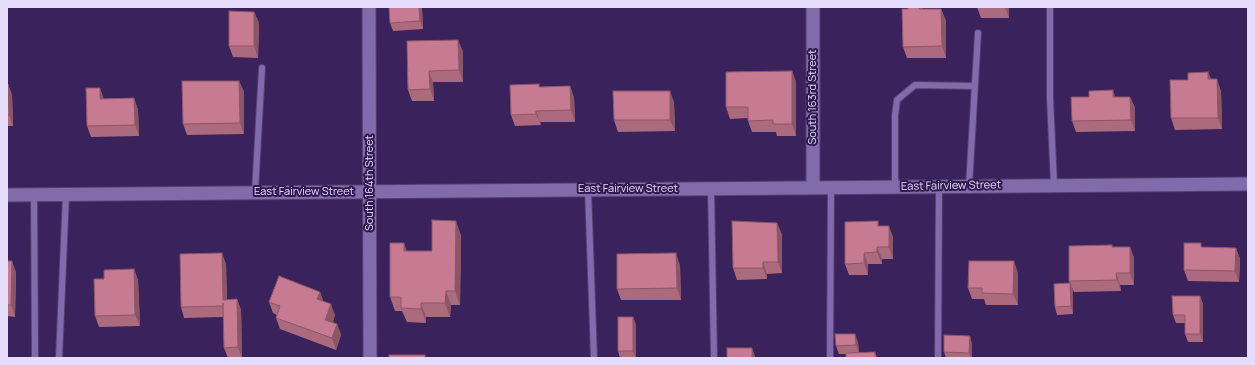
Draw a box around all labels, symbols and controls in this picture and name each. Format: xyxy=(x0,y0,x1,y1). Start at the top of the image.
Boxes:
street label: South 163rd Street xyxy=(806,49,820,145)
street label: South 164th Street xyxy=(363,135,377,231)
street label: East Fairview Street xyxy=(901,179,1001,193)
street label: East Fairview Street xyxy=(578,182,678,196)
street label: East Fairview Street xyxy=(254,185,354,199)

